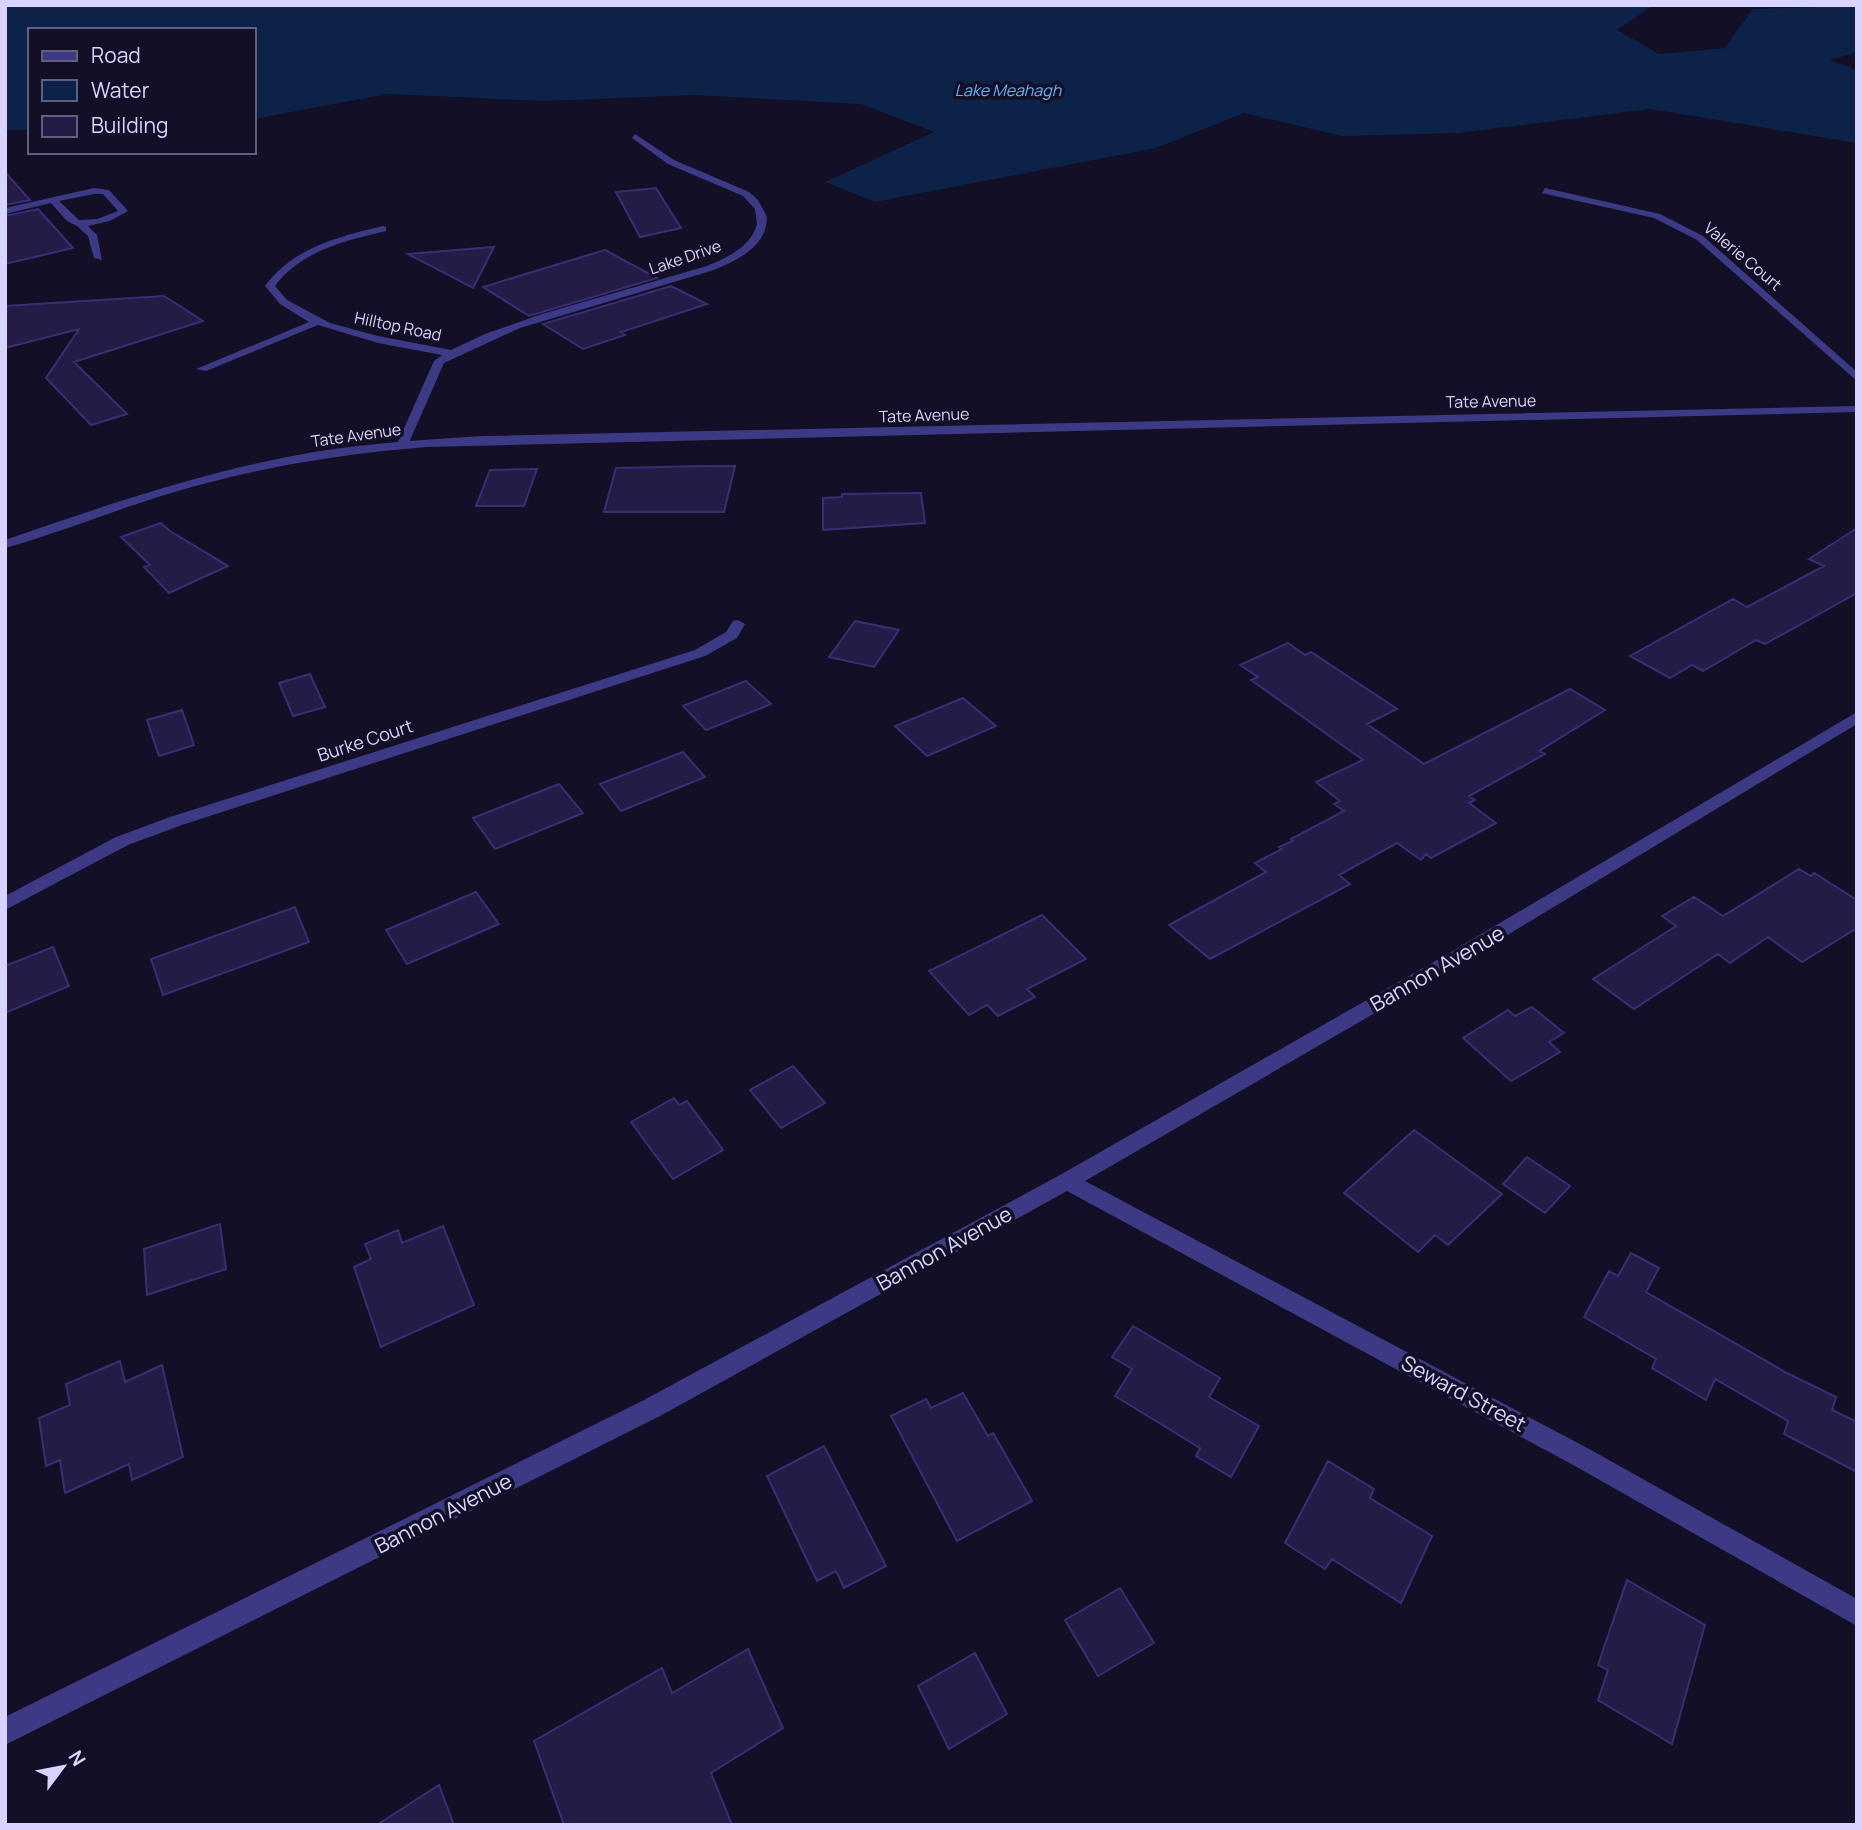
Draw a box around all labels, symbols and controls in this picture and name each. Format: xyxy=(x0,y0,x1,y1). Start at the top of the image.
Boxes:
legend xyxy=(28,28,256,154)
text: Road xyxy=(91,41,141,69)
text: Water xyxy=(91,76,150,104)
water label: Lake Meahagh xyxy=(955,79,1062,101)
text: Building xyxy=(91,111,168,139)
street label: Valerie Court xyxy=(1699,217,1787,295)
street label: Lake Drive xyxy=(646,234,724,280)
street label: Hilltop Road xyxy=(353,306,443,346)
street label: Tate Avenue xyxy=(1445,389,1537,413)
street label: Tate Avenue xyxy=(878,402,970,428)
street label: Tate Avenue xyxy=(310,418,402,452)
street label: Burke Court xyxy=(314,713,416,767)
street label: Bannon Avenue xyxy=(1365,918,1509,1018)
street label: Bannon Avenue xyxy=(871,1199,1017,1297)
street label: Seward Street xyxy=(1397,1348,1531,1438)
street label: Bannon Avenue xyxy=(370,1466,516,1560)
north arrow xyxy=(28,1732,98,1802)
text: N xyxy=(63,1745,92,1771)

